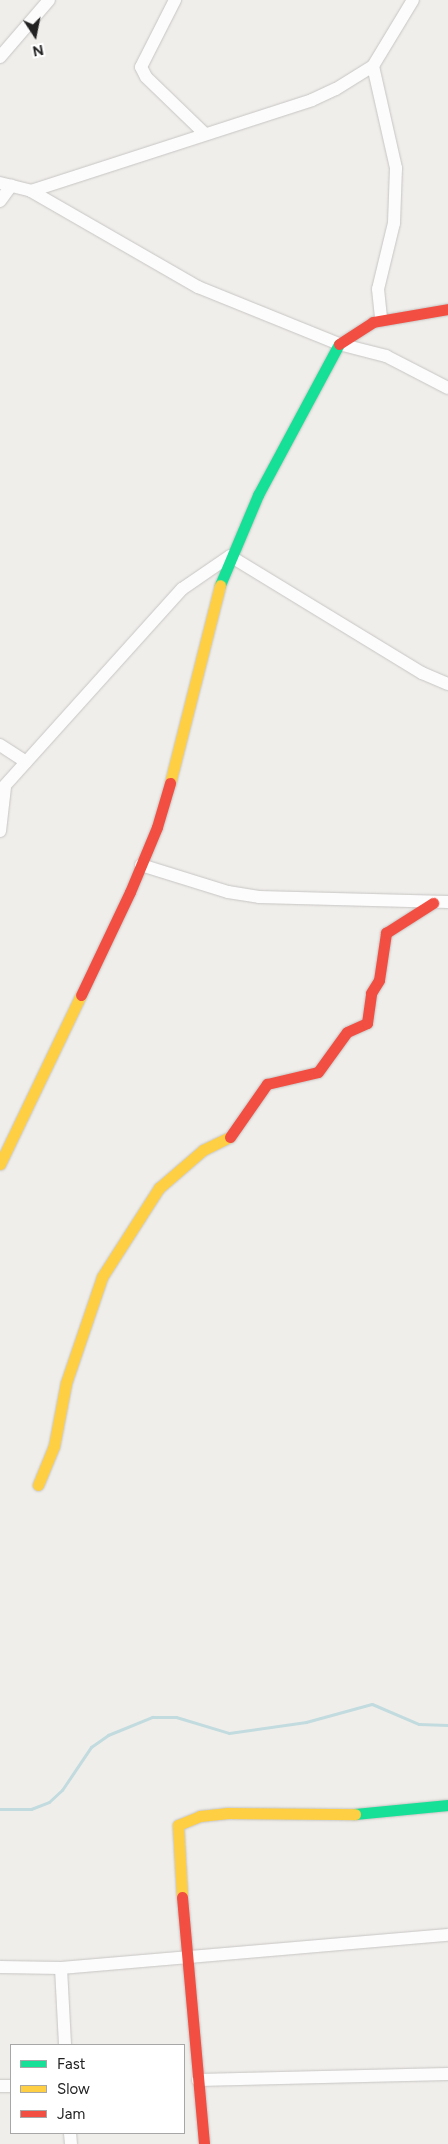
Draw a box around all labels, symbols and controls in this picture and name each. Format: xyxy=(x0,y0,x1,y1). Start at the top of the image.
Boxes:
north arrow xyxy=(10,10,60,60)
text: N xyxy=(31,41,45,60)
legend xyxy=(10,2044,185,2134)
text: Fast xyxy=(57,2055,85,2073)
text: Slow xyxy=(57,2080,90,2098)
text: Jam xyxy=(57,2105,85,2123)

